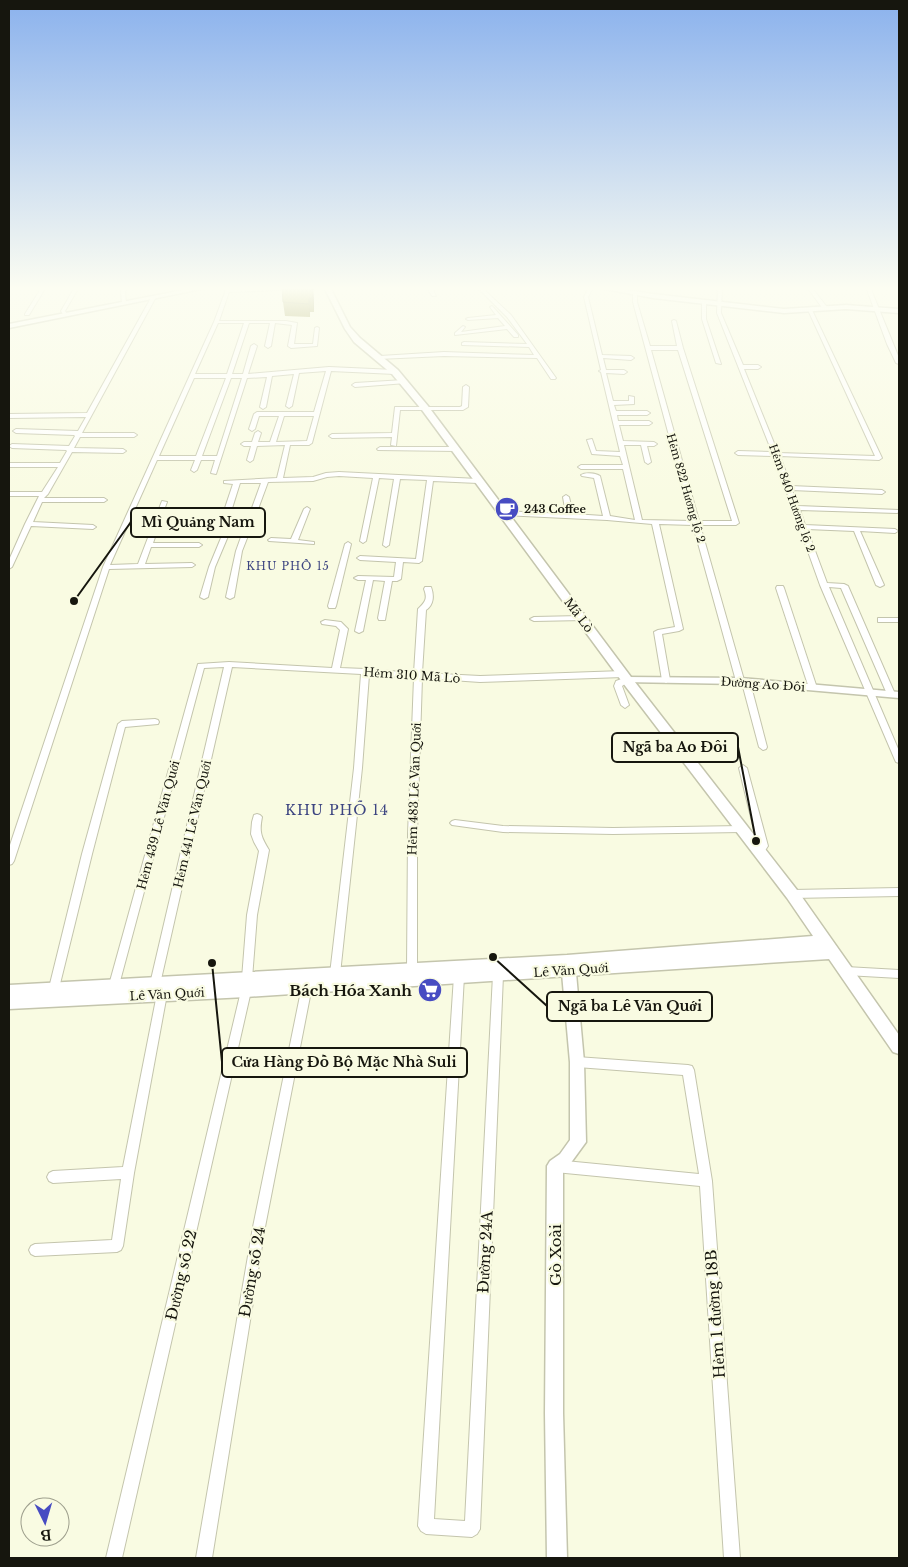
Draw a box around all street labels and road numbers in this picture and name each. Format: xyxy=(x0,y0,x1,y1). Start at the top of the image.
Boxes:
street label: Hẻm 822 Hương lộ 2 xyxy=(664,432,708,545)
street label: Hẻm 840 Hương lộ 2 xyxy=(766,442,818,554)
street label: Mã Lò xyxy=(561,595,597,635)
street label: Hẻm 310 Mã Lò xyxy=(363,664,461,686)
street label: Đường Ao Đôi xyxy=(720,674,806,694)
street label: Hẻm 483 Lê Văn Quới xyxy=(404,722,424,856)
street label: Hẻm 439 Lê Văn Quới xyxy=(133,759,183,891)
street label: Hẻm 441 Lê Văn Quới xyxy=(170,759,214,889)
street label: Lê Văn Quới xyxy=(533,960,609,980)
street label: Lê Văn Quới xyxy=(129,985,205,1003)
street label: Đường 24A xyxy=(473,1210,497,1294)
street label: Gò Xoài xyxy=(546,1224,565,1286)
street label: Đường số 24 xyxy=(235,1225,269,1319)
street label: Đường số 22 xyxy=(161,1228,201,1322)
street label: Hẻm 1 đường 18B xyxy=(701,1249,729,1379)

